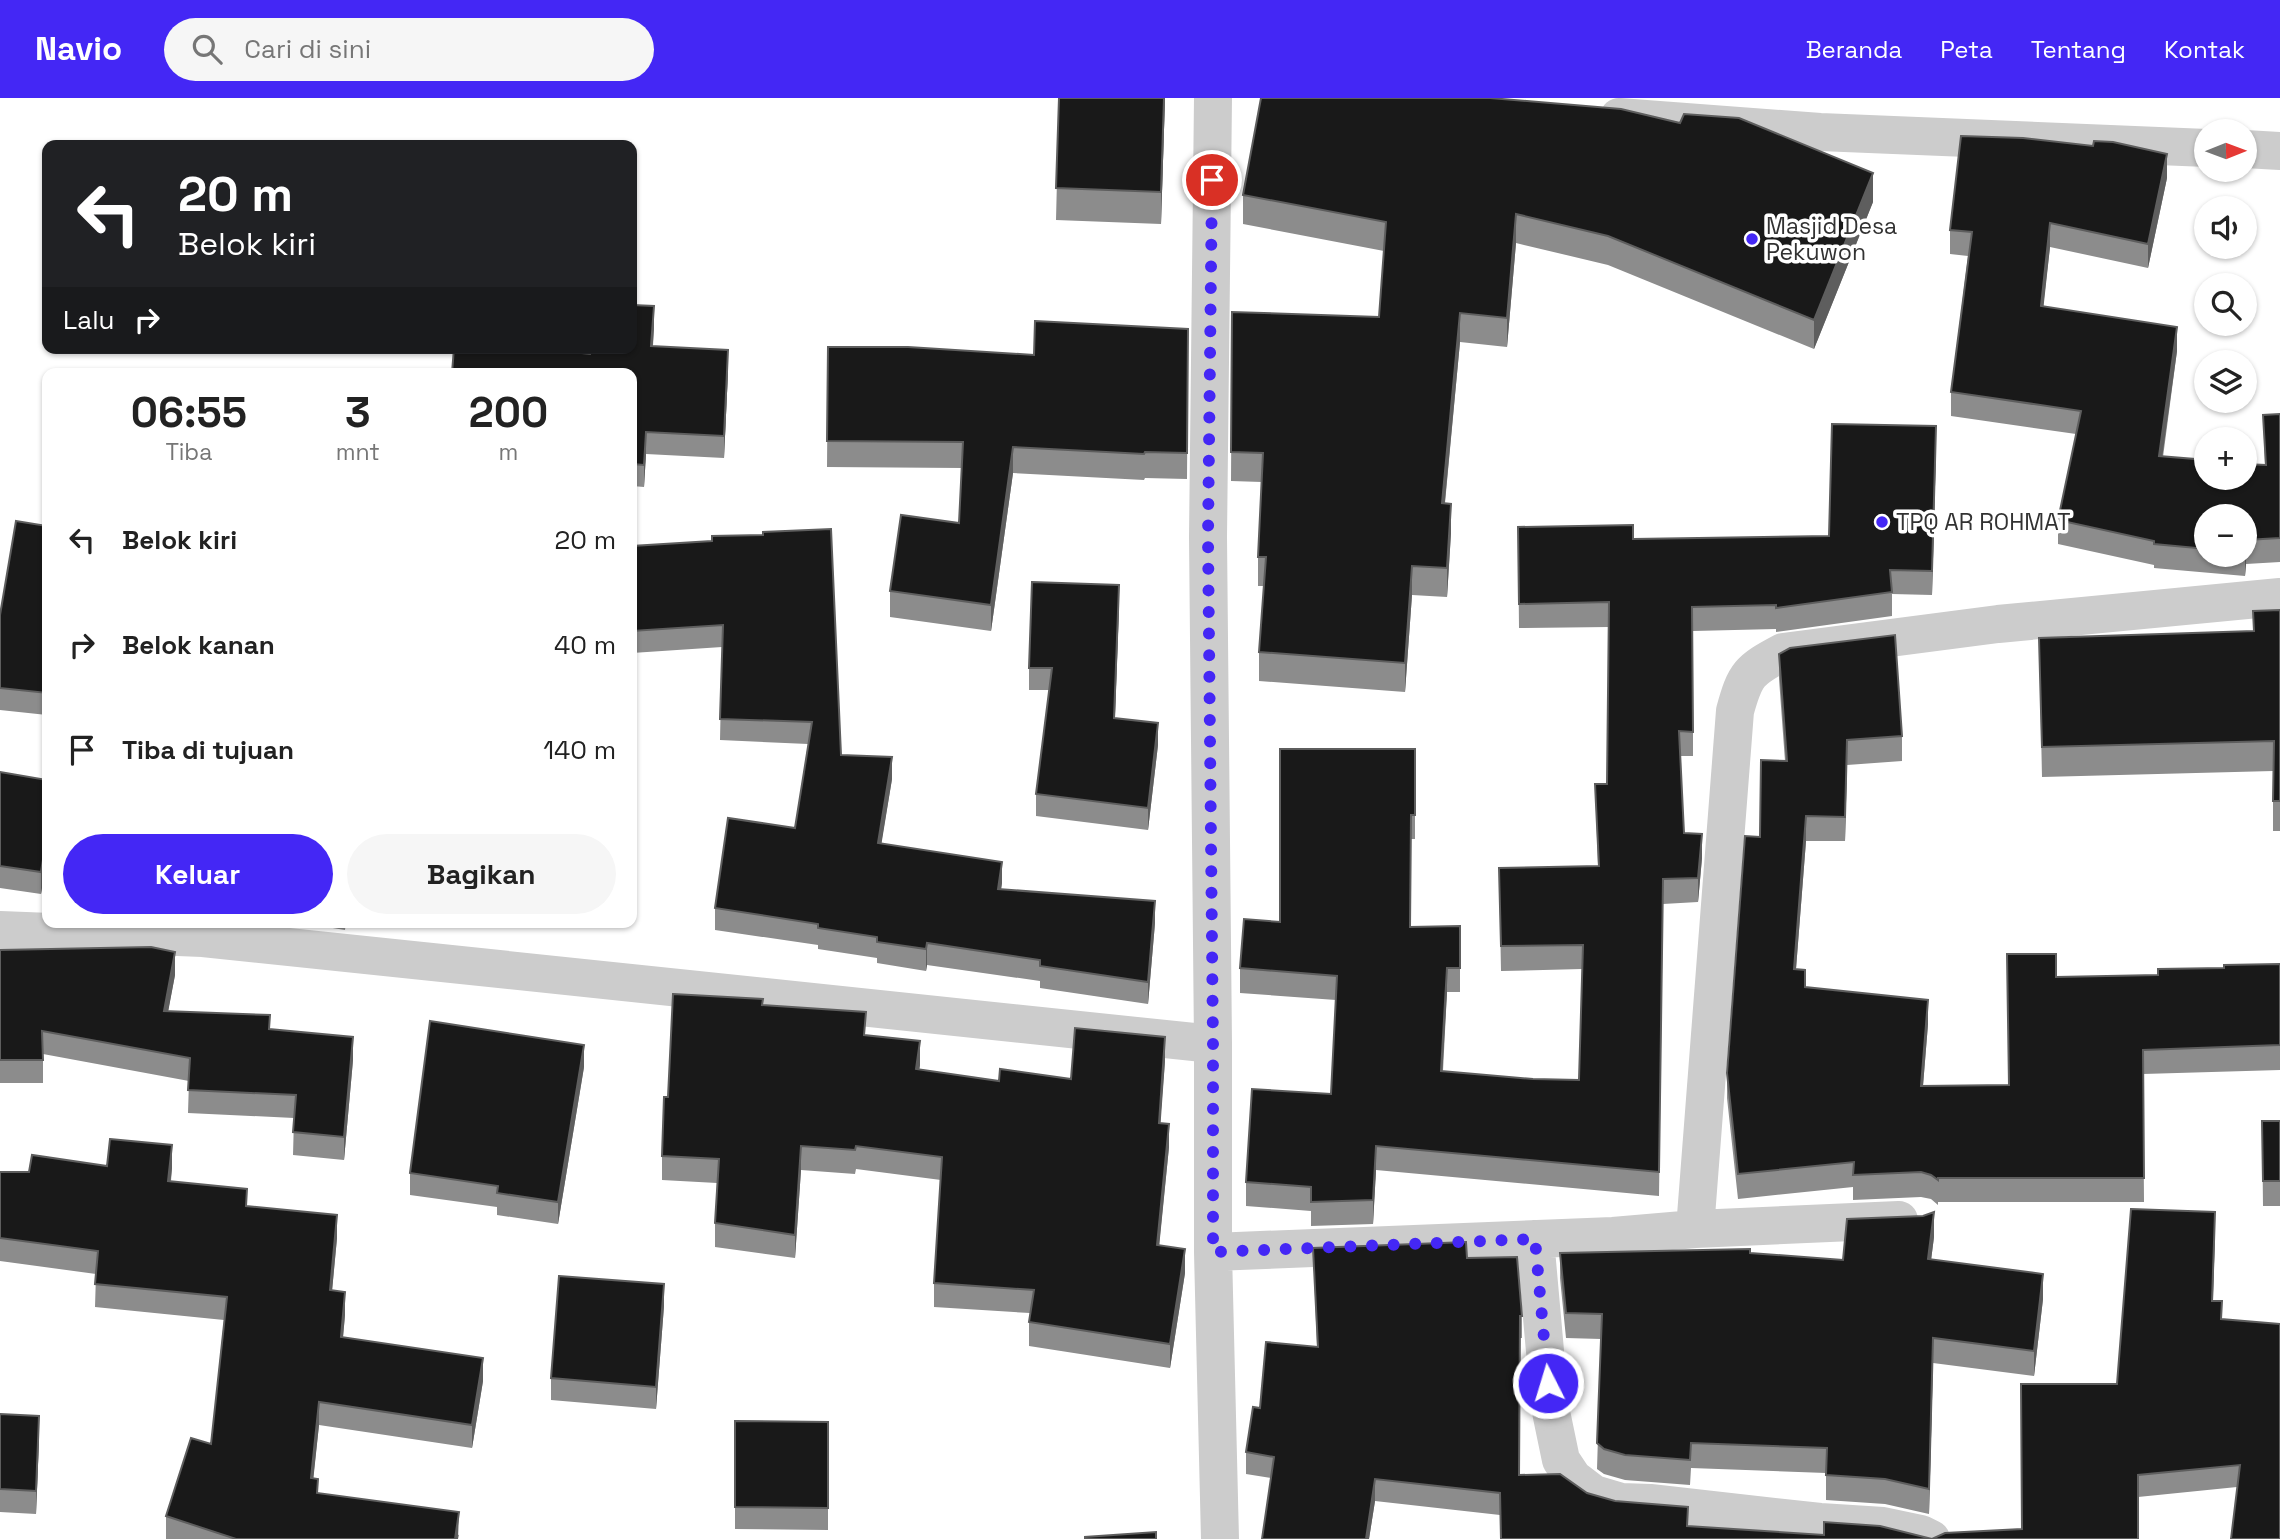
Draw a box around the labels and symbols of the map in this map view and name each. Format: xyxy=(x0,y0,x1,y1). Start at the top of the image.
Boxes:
north arrow xyxy=(2194,119,2258,182)
pin xyxy=(1182,150,1242,210)
place label: Masjid Desa Pekuwon xyxy=(1766,211,1897,267)
marker: Masjid Desa Pekuwon xyxy=(1744,231,1760,247)
place label: TPQ AR ROHMAT xyxy=(1896,507,2070,537)
marker: TPQ AR ROHMAT xyxy=(1874,514,1890,530)
position arrow xyxy=(1511,1346,1585,1420)

